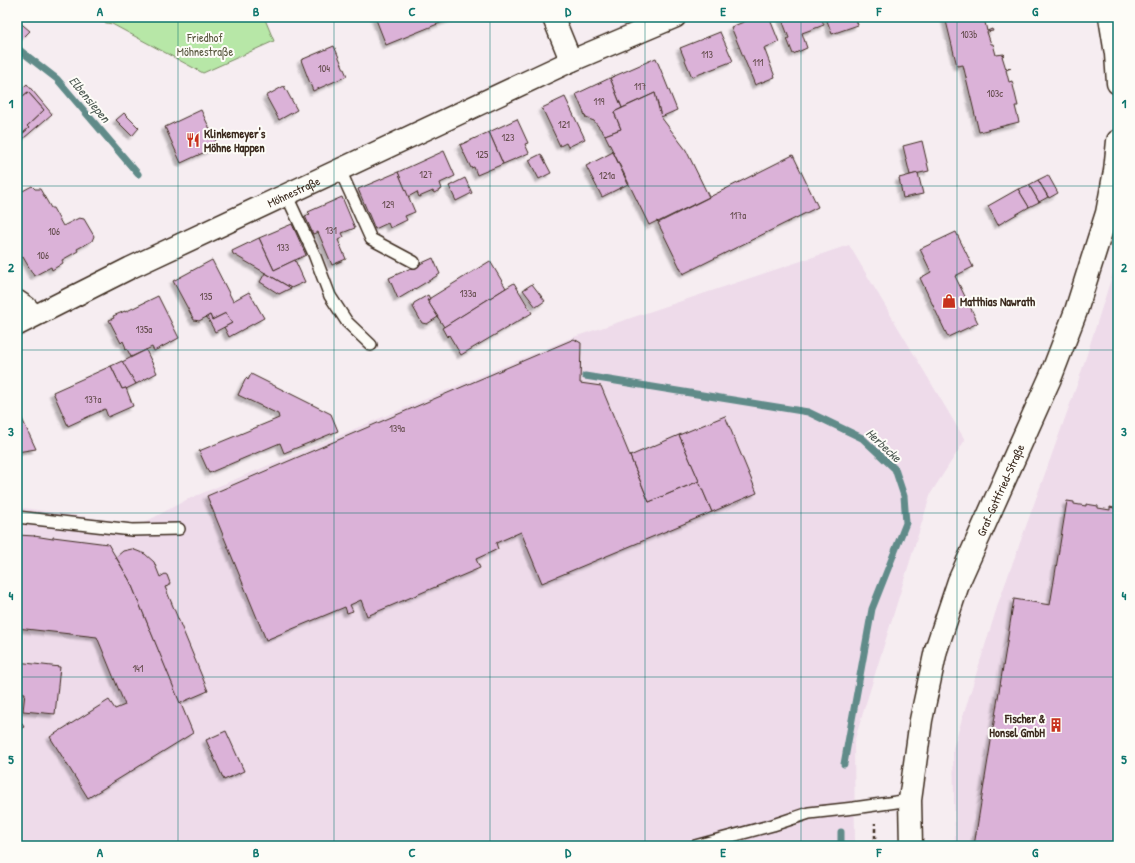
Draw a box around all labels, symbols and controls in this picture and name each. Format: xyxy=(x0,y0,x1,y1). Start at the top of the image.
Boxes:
text: A xyxy=(97,2,104,20)
text: B xyxy=(253,2,260,20)
text: C xyxy=(408,2,416,20)
text: D xyxy=(565,2,572,20)
text: E xyxy=(720,2,726,20)
text: F xyxy=(876,2,883,20)
text: G xyxy=(1032,2,1039,20)
house number: 103b xyxy=(961,28,977,41)
park label: Friedhof Möhnestraße xyxy=(177,29,233,60)
house number: 113 xyxy=(701,48,713,61)
house number: 111 xyxy=(753,56,764,69)
house number: 104 xyxy=(318,62,330,75)
water label: Elbensiepen xyxy=(65,72,115,127)
house number: 117 xyxy=(634,80,646,93)
house number: 103c xyxy=(987,87,1003,100)
text: 1 xyxy=(9,94,14,112)
text: 1 xyxy=(1122,94,1127,112)
house number: 119 xyxy=(594,95,605,108)
house number: 121 xyxy=(558,118,570,131)
place label: Klinkemeyer's Möhne Happen xyxy=(204,125,266,157)
house number: 123 xyxy=(502,131,515,144)
restaurant icon: Klinkemeyer's Möhne Happen xyxy=(185,132,201,148)
house number: 125 xyxy=(476,148,489,161)
house number: 127 xyxy=(419,168,433,181)
house number: 121a xyxy=(599,169,615,182)
street label: Möhnestraße xyxy=(264,172,323,211)
house number: 129 xyxy=(382,198,394,211)
house number: 117a xyxy=(730,209,746,222)
house number: 131 xyxy=(325,224,337,237)
house number: 106 xyxy=(48,225,60,238)
house number: 133 xyxy=(277,241,290,254)
house number: 106 xyxy=(37,249,49,262)
text: 2 xyxy=(8,258,15,276)
text: 2 xyxy=(1121,258,1128,276)
house number: 133a xyxy=(460,287,476,300)
house number: 135 xyxy=(200,290,213,303)
shop icon: Matthias Nawrath xyxy=(941,293,957,309)
place label: Matthias Nawrath xyxy=(960,293,1036,310)
house number: 135a xyxy=(136,323,152,336)
house number: 137a xyxy=(85,393,102,406)
text: 3 xyxy=(8,422,14,440)
house number: 139a xyxy=(389,422,405,435)
text: 3 xyxy=(1121,422,1127,440)
water label: Herbecke xyxy=(862,424,906,467)
street label: Graf-Gottfried-Straße xyxy=(972,441,1028,539)
text: 4 xyxy=(9,586,14,604)
text: 4 xyxy=(1122,586,1127,604)
house number: 141 xyxy=(132,662,144,675)
place label: Fischer & Honsel GmbH xyxy=(989,710,1046,741)
building icon: Fischer & Honsel GmbH xyxy=(1048,717,1064,733)
text: 5 xyxy=(8,750,14,768)
text: 5 xyxy=(1121,750,1127,768)
text: A xyxy=(97,843,104,861)
text: B xyxy=(253,843,260,861)
text: C xyxy=(408,843,416,861)
text: D xyxy=(565,843,572,861)
text: E xyxy=(720,843,726,861)
text: F xyxy=(876,843,883,861)
text: G xyxy=(1032,843,1039,861)

